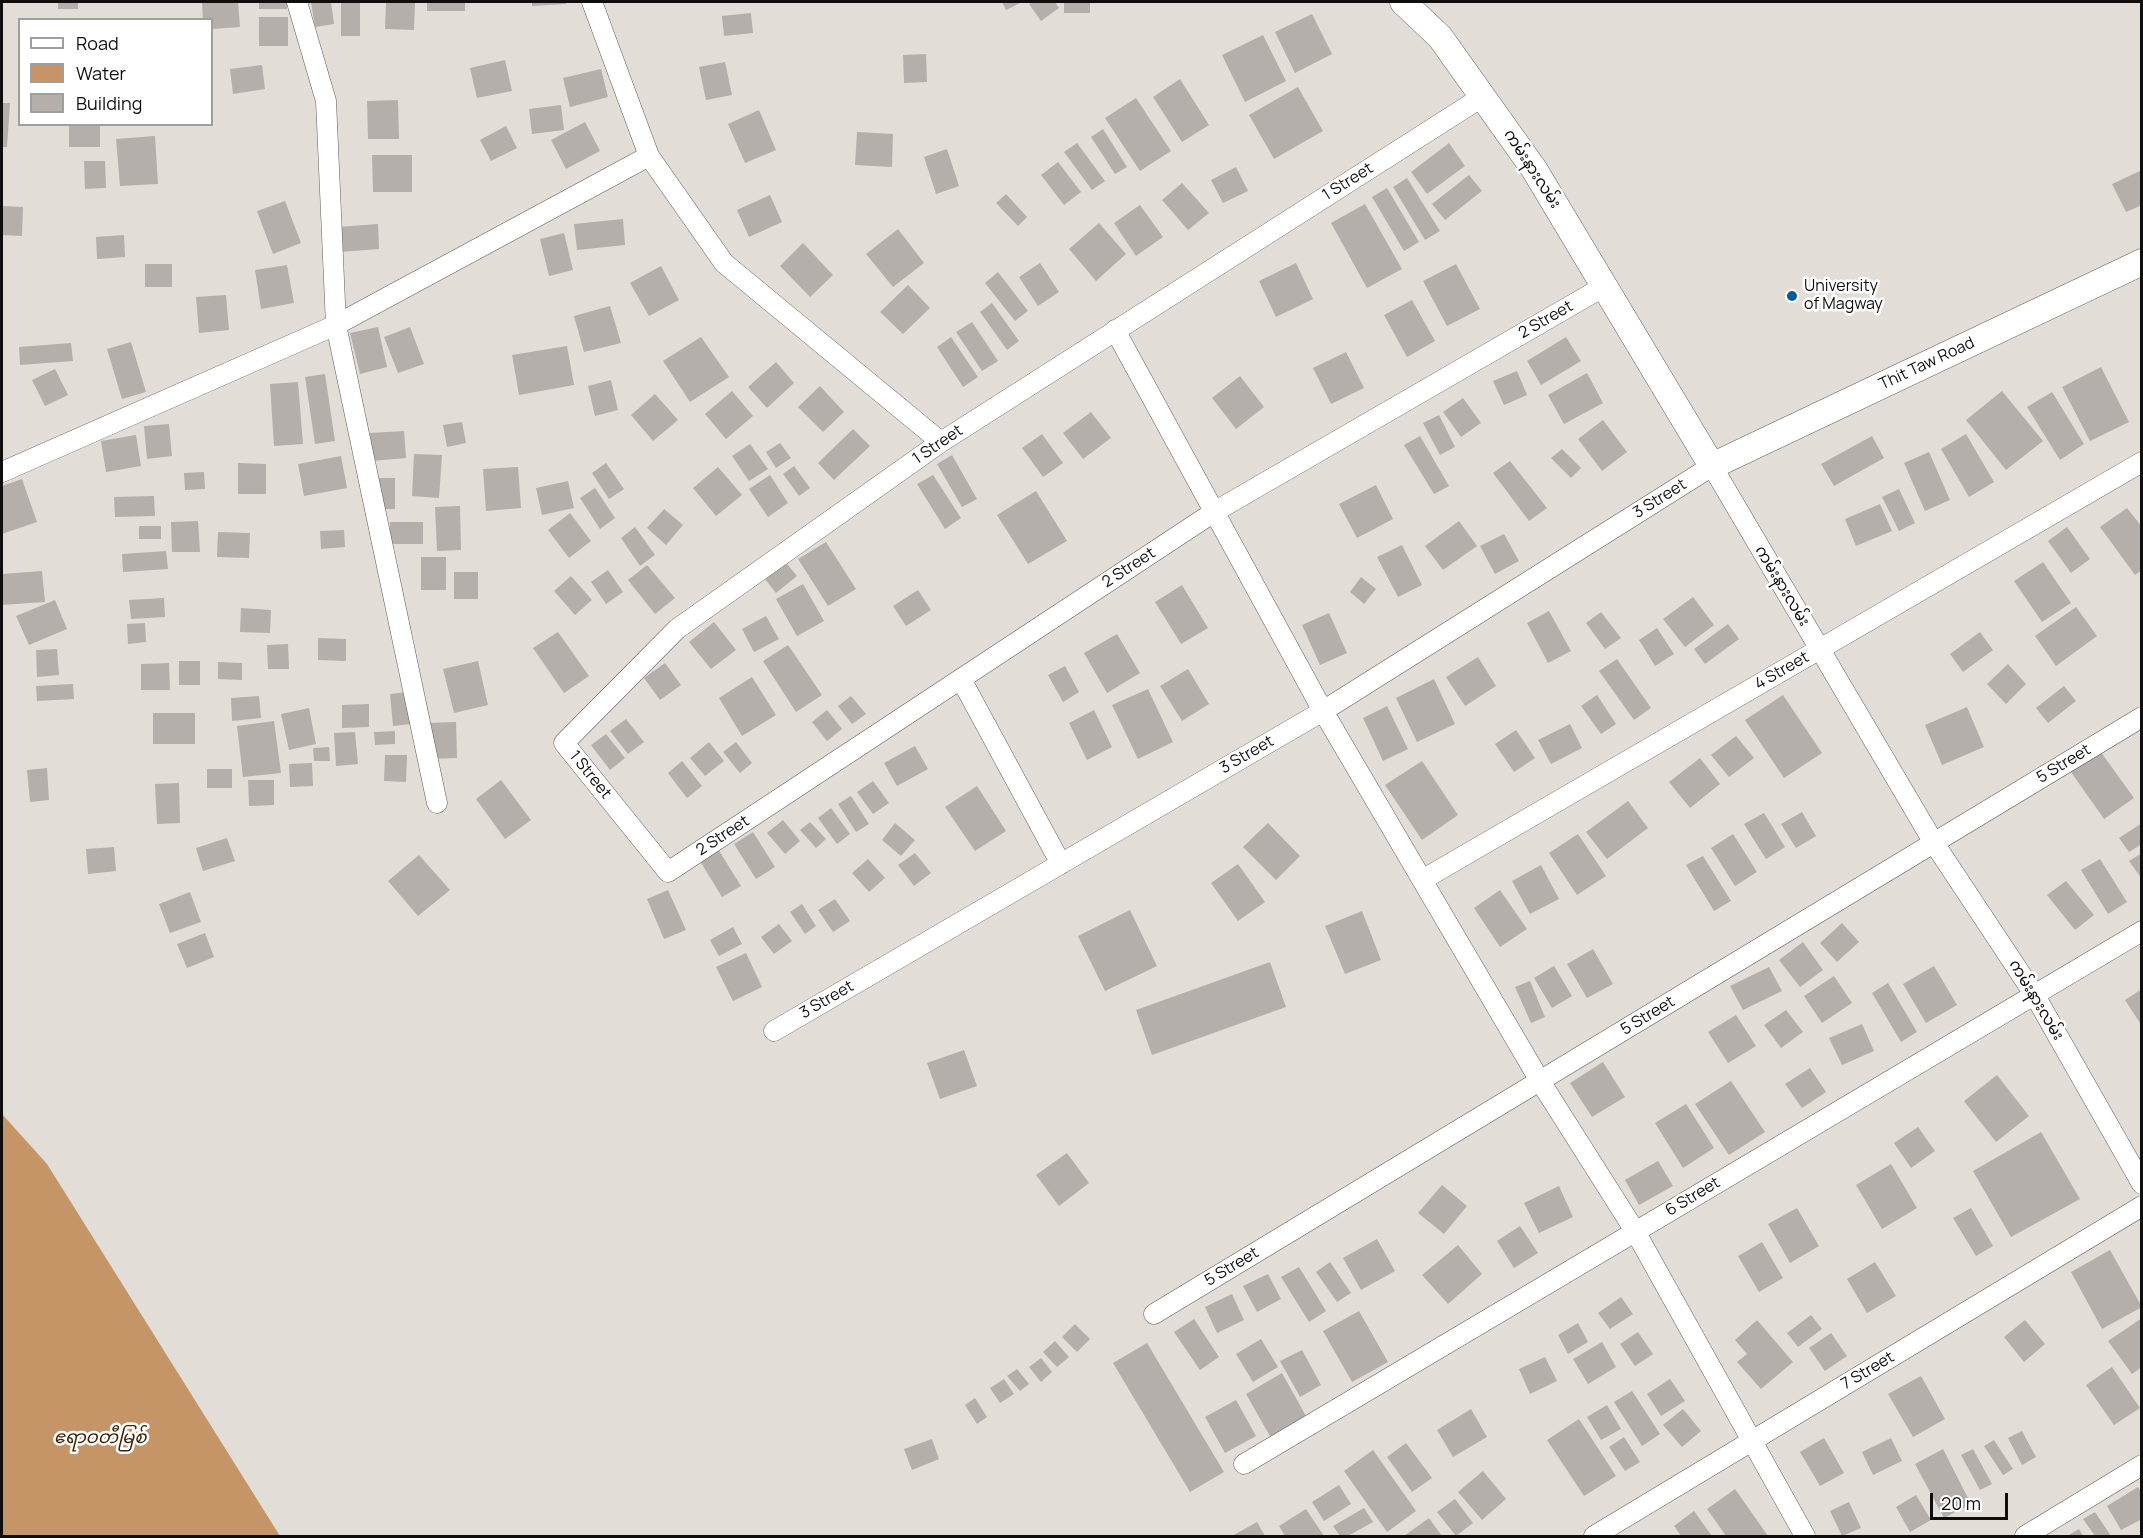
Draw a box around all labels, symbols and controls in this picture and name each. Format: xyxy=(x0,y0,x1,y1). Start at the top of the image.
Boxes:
legend xyxy=(18,18,213,126)
text: Road xyxy=(76,31,119,55)
text: Water xyxy=(76,61,126,85)
text: Building xyxy=(76,91,142,115)
street label: ကမ်းနားလမ်း xyxy=(1499,126,1565,212)
street label: 1 Street xyxy=(1319,159,1377,205)
place label: University of Magway xyxy=(1804,277,1883,315)
marker: University of Magway xyxy=(1785,289,1799,303)
street label: 2 Street xyxy=(1516,297,1576,343)
street label: Thit Taw Road xyxy=(1876,334,1978,394)
street label: 1 Street xyxy=(909,421,967,469)
street label: 3 Street xyxy=(1630,475,1690,523)
street label: ကမ်းနားလမ်း xyxy=(1750,542,1814,630)
street label: 2 Street xyxy=(1099,544,1159,592)
street label: 4 Street xyxy=(1751,648,1813,694)
street label: 3 Street xyxy=(1217,732,1277,778)
street label: 5 Street xyxy=(2034,740,2094,788)
street label: 1 Street xyxy=(565,747,615,803)
street label: 2 Street xyxy=(693,812,753,860)
street label: ကမ်းနားလမ်း xyxy=(2004,956,2068,1044)
street label: 3 Street xyxy=(797,977,857,1023)
street label: 5 Street xyxy=(1618,992,1678,1040)
street label: 6 Street xyxy=(1662,1173,1724,1221)
street label: 5 Street xyxy=(1202,1243,1262,1291)
street label: 7 Street xyxy=(1838,1348,1898,1394)
water label: ဧရာဝတီမြစ် xyxy=(54,1427,146,1449)
scale bar xyxy=(1933,1481,2011,1519)
text: 20 m xyxy=(1941,1491,1981,1515)

